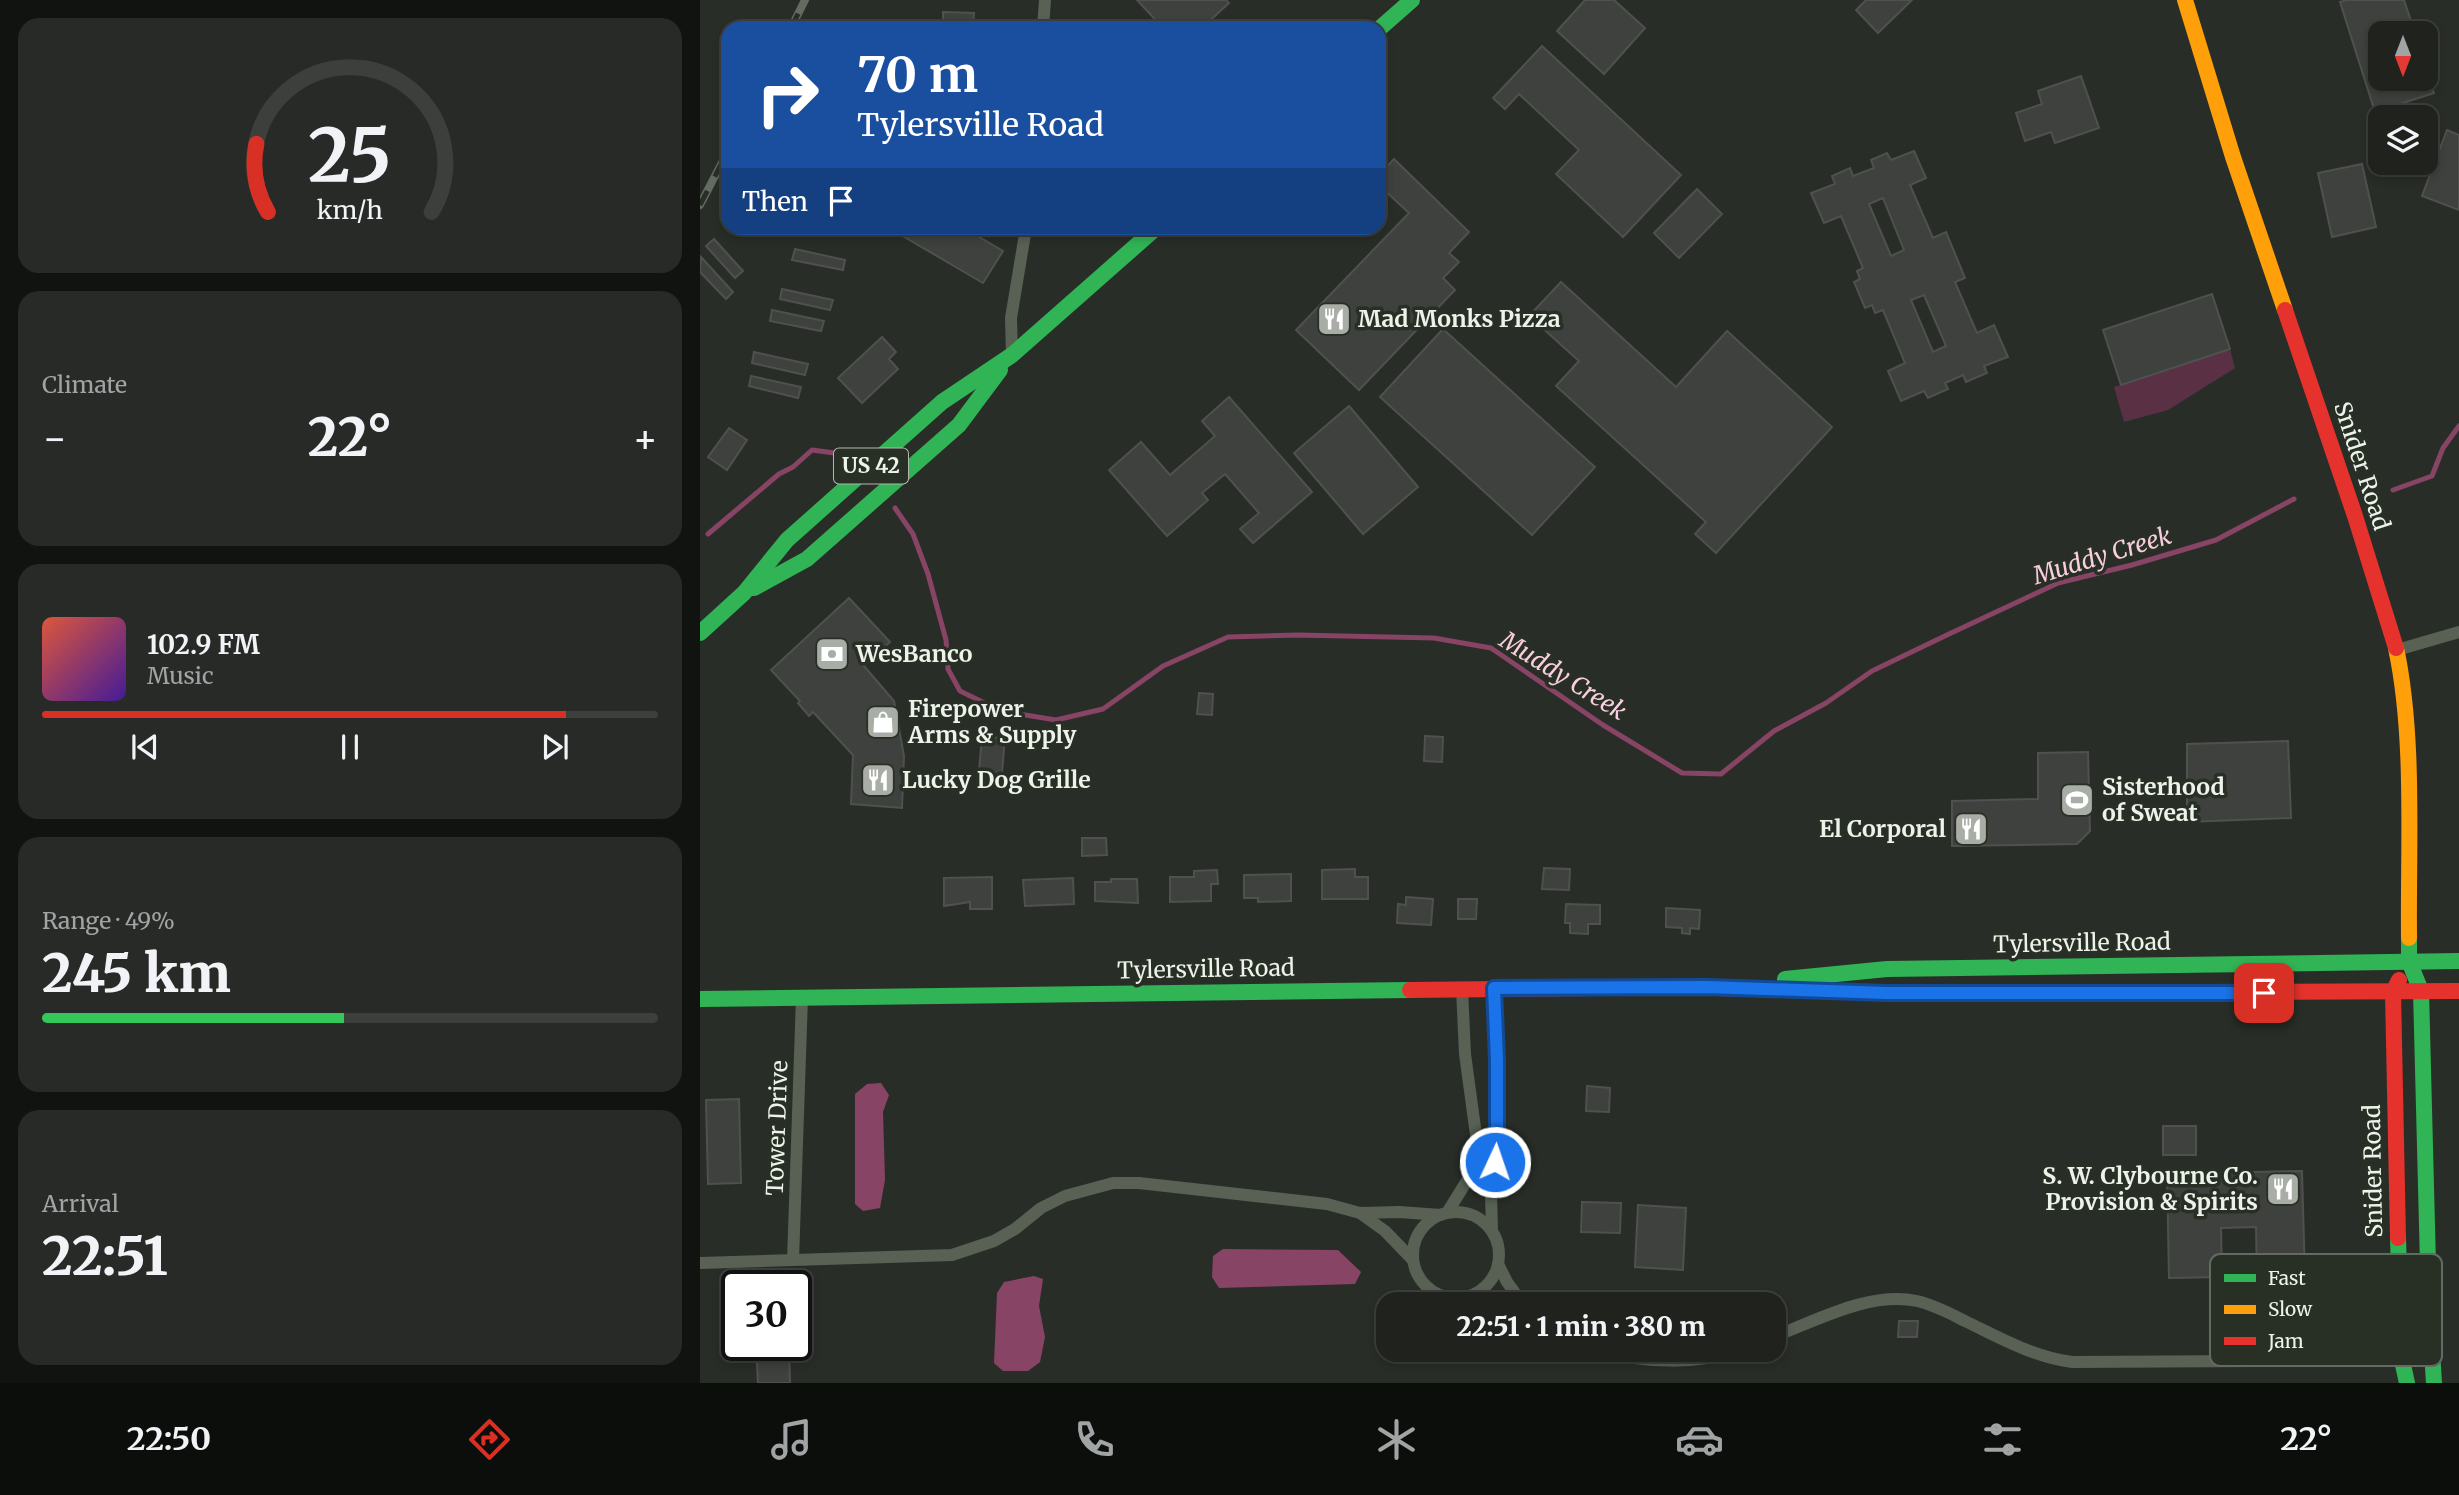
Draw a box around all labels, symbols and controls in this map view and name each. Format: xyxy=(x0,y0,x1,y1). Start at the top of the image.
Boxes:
north arrow xyxy=(2368,21,2438,91)
map controls xyxy=(2368,21,2438,175)
text: 70 m xyxy=(857,44,978,105)
icon: right xyxy=(742,49,833,140)
text: Tylersville Road xyxy=(857,105,1104,145)
button: layers xyxy=(2368,105,2438,175)
text: 25 xyxy=(308,110,392,202)
icon: arrive xyxy=(822,182,860,220)
text: Then xyxy=(742,185,808,218)
text: km/h xyxy=(317,193,383,225)
restaurant icon: Mad Monks Pizza xyxy=(1315,300,1353,338)
place label: Mad Monks Pizza xyxy=(1358,304,1561,333)
text: Climate xyxy=(42,370,127,399)
street label: Snider Road xyxy=(2328,398,2397,534)
text: 22° xyxy=(308,405,392,470)
text: − xyxy=(42,415,67,462)
text: + xyxy=(633,415,658,462)
road number: US 42 xyxy=(834,448,908,484)
water label: Muddy Creek xyxy=(2028,520,2175,592)
water label: Muddy Creek xyxy=(1493,624,1632,727)
text: 102.9 FM xyxy=(147,628,260,661)
bank icon: WesBanco xyxy=(813,635,851,673)
place label: WesBanco xyxy=(855,639,973,668)
text: Music xyxy=(147,661,214,690)
place label: Firepower Arms & Supply xyxy=(907,694,1077,749)
shop icon: Firepower Arms & Supply xyxy=(864,703,902,741)
icon: previous xyxy=(126,728,164,766)
icon: pause xyxy=(331,728,369,766)
icon: next xyxy=(536,728,574,766)
restaurant icon: Lucky Dog Grille xyxy=(859,761,897,799)
place label: Lucky Dog Grille xyxy=(902,765,1091,794)
place label: Sisterhood of Sweat xyxy=(2102,772,2225,827)
sports icon: Sisterhood of Sweat xyxy=(2058,781,2096,819)
restaurant icon: El Corporal xyxy=(1952,810,1990,848)
place label: El Corporal xyxy=(1819,814,1947,843)
text: Range · 49% xyxy=(42,906,175,935)
street label: Tylersville Road xyxy=(1993,926,2171,959)
text: 245 km xyxy=(42,941,231,1006)
street label: Tylersville Road xyxy=(1117,952,1295,985)
pin xyxy=(2234,963,2294,1023)
icon: arrive xyxy=(2245,974,2283,1012)
street label: Tower Drive xyxy=(760,1060,793,1196)
street label: Snider Road xyxy=(2357,1104,2388,1238)
position arrow xyxy=(1458,1125,1532,1199)
place label: S. W. Clybourne Co. Provision & Spirits xyxy=(2042,1161,2258,1216)
restaurant icon: S. W. Clybourne Co. Provision & Spirits xyxy=(2264,1170,2302,1208)
text: Arrival xyxy=(42,1189,119,1218)
text: 22:51 xyxy=(42,1224,168,1289)
legend xyxy=(2210,1254,2442,1366)
text: Fast xyxy=(2268,1266,2306,1290)
speed limit sign: 30 xyxy=(721,1270,812,1361)
text: Slow xyxy=(2268,1297,2313,1321)
text: 22:51 · 1 min · 380 m xyxy=(1457,1310,1705,1343)
text: Jam xyxy=(2267,1329,2304,1353)
icon: directions xyxy=(465,1415,514,1464)
icon: music xyxy=(767,1415,816,1464)
icon: phone xyxy=(1070,1415,1119,1464)
icon: climate xyxy=(1372,1415,1421,1464)
icon: car xyxy=(1675,1415,1724,1464)
icon: filters xyxy=(1978,1415,2027,1464)
text: 22:50 xyxy=(127,1419,211,1459)
text: 22° xyxy=(2280,1419,2332,1459)

